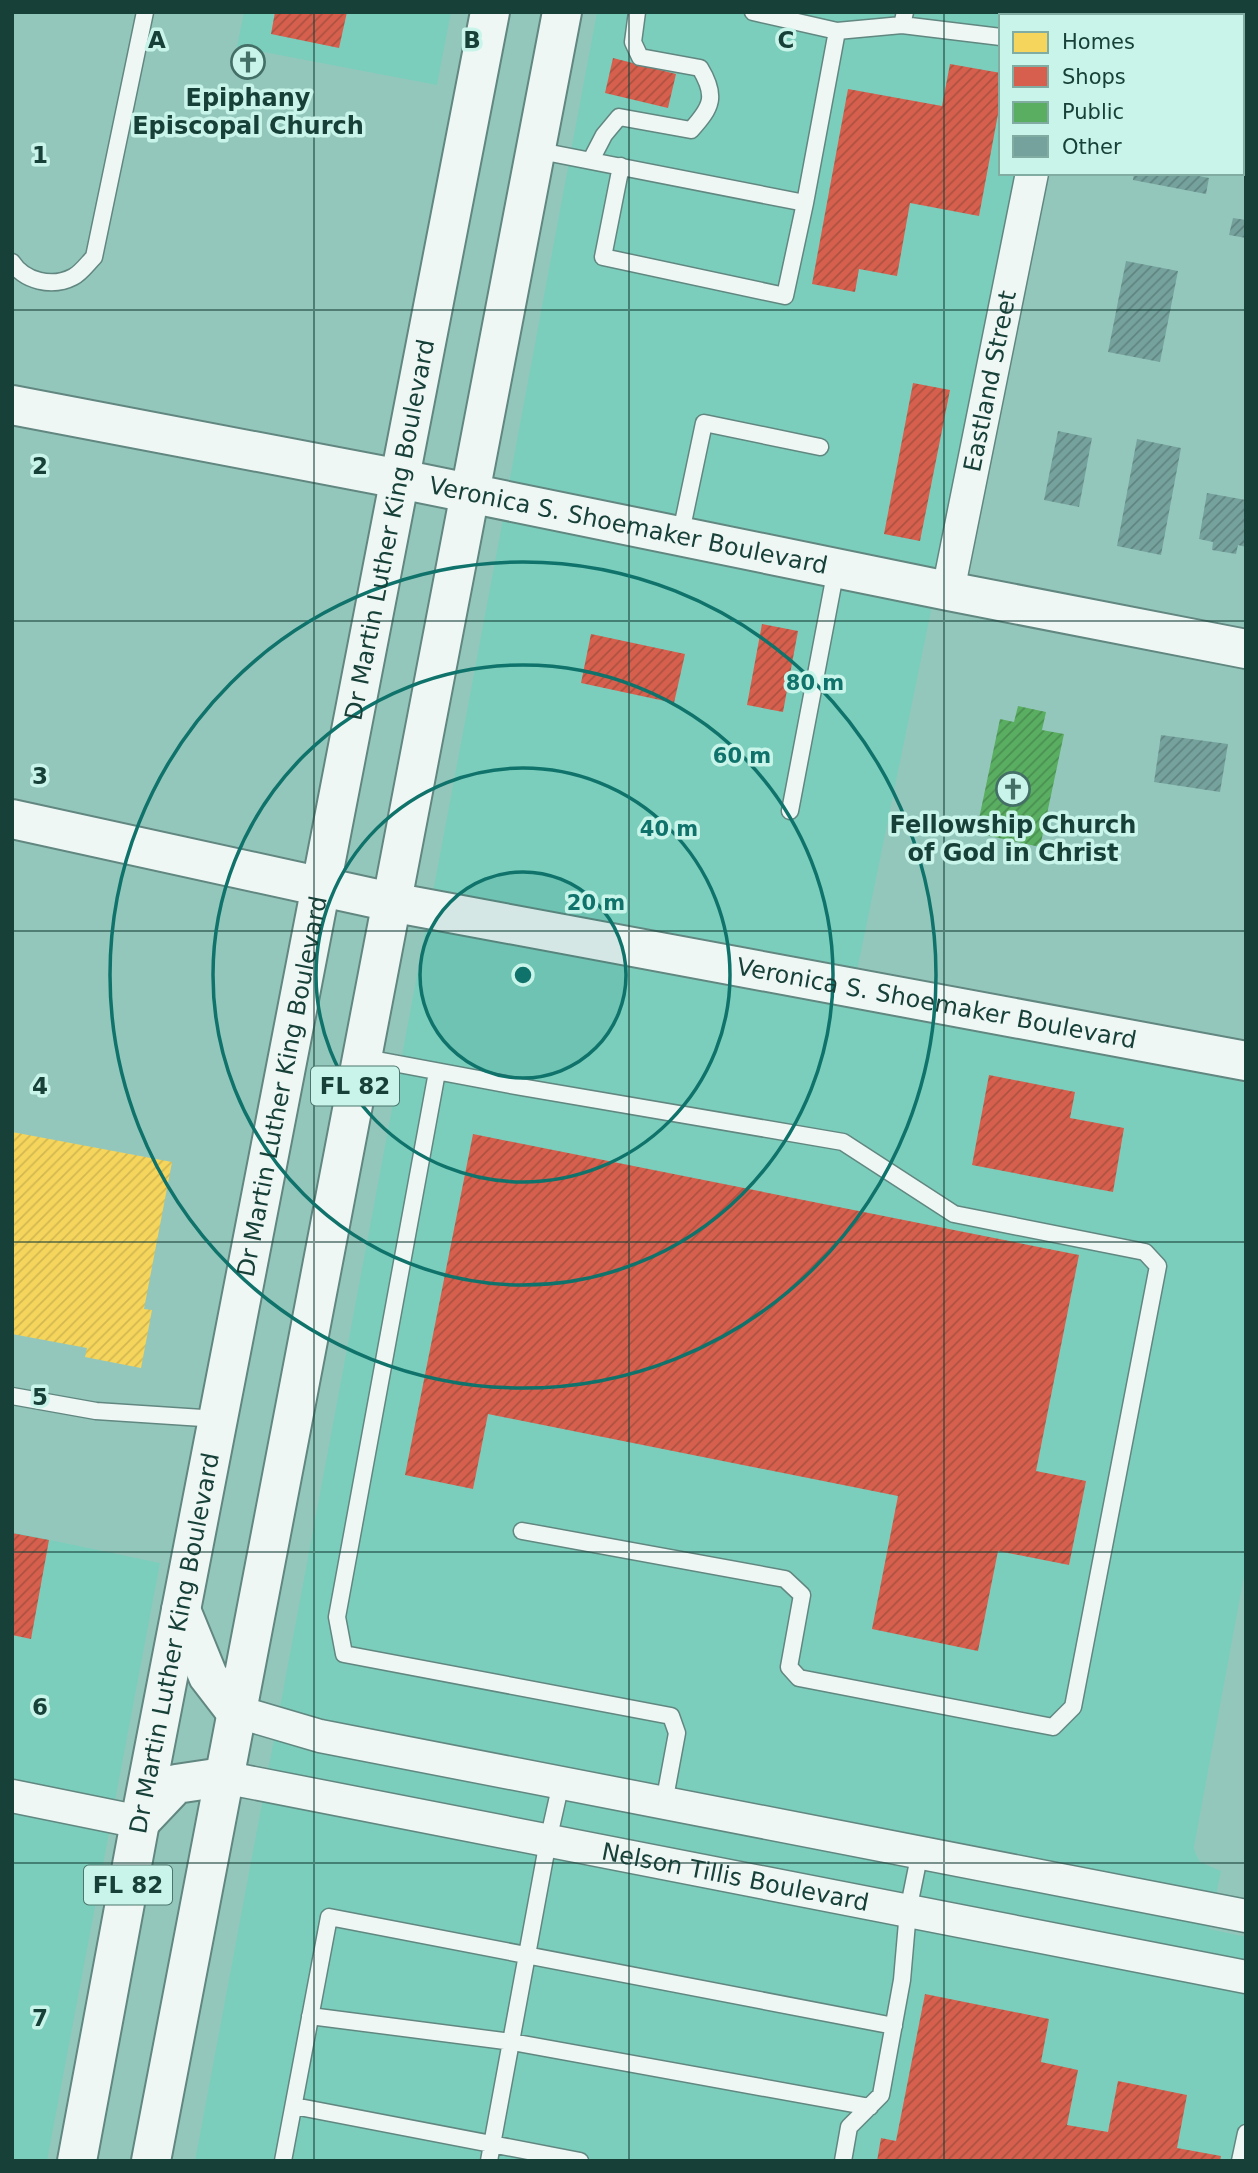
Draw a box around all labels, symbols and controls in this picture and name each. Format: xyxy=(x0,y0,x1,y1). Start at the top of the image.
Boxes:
legend xyxy=(999,14,1244,175)
text: A xyxy=(148,27,166,53)
text: B xyxy=(463,27,481,53)
text: C xyxy=(778,27,794,53)
text: Homes xyxy=(1062,30,1135,54)
church icon: Epiphany Episcopal Church xyxy=(229,43,267,81)
text: Shops xyxy=(1062,65,1126,89)
place label: Epiphany Episcopal Church xyxy=(132,84,364,140)
text: Public xyxy=(1062,100,1124,124)
text: Other xyxy=(1062,135,1122,159)
text: 1 xyxy=(32,142,48,168)
street label: Eastland Street xyxy=(958,288,1022,474)
street label: Dr Martin Luther King Boulevard xyxy=(339,337,440,723)
text: 2 xyxy=(32,453,48,479)
street label: Veronica S. Shoemaker Boulevard xyxy=(427,471,830,580)
text: 80 m xyxy=(786,671,844,695)
text: 60 m xyxy=(713,744,771,768)
text: 3 xyxy=(32,763,48,789)
church icon: Fellowship Church of God in Christ xyxy=(994,770,1032,808)
place label: Fellowship Church of God in Christ xyxy=(890,811,1136,867)
text: 40 m xyxy=(640,817,698,841)
text: 20 m xyxy=(567,891,625,915)
street label: Dr Martin Luther King Boulevard xyxy=(232,894,333,1279)
street label: Veronica S. Shoemaker Boulevard xyxy=(734,953,1139,1054)
centre of rings xyxy=(511,963,535,987)
road number: FL 82 xyxy=(311,1066,399,1106)
text: 4 xyxy=(32,1073,48,1099)
text: 5 xyxy=(32,1384,48,1410)
street label: Dr Martin Luther King Boulevard xyxy=(124,1450,225,1836)
text: 6 xyxy=(32,1694,48,1720)
street label: Nelson Tillis Boulevard xyxy=(599,1837,871,1917)
road number: FL 82 xyxy=(84,1866,172,1904)
text: 7 xyxy=(32,2005,48,2031)

